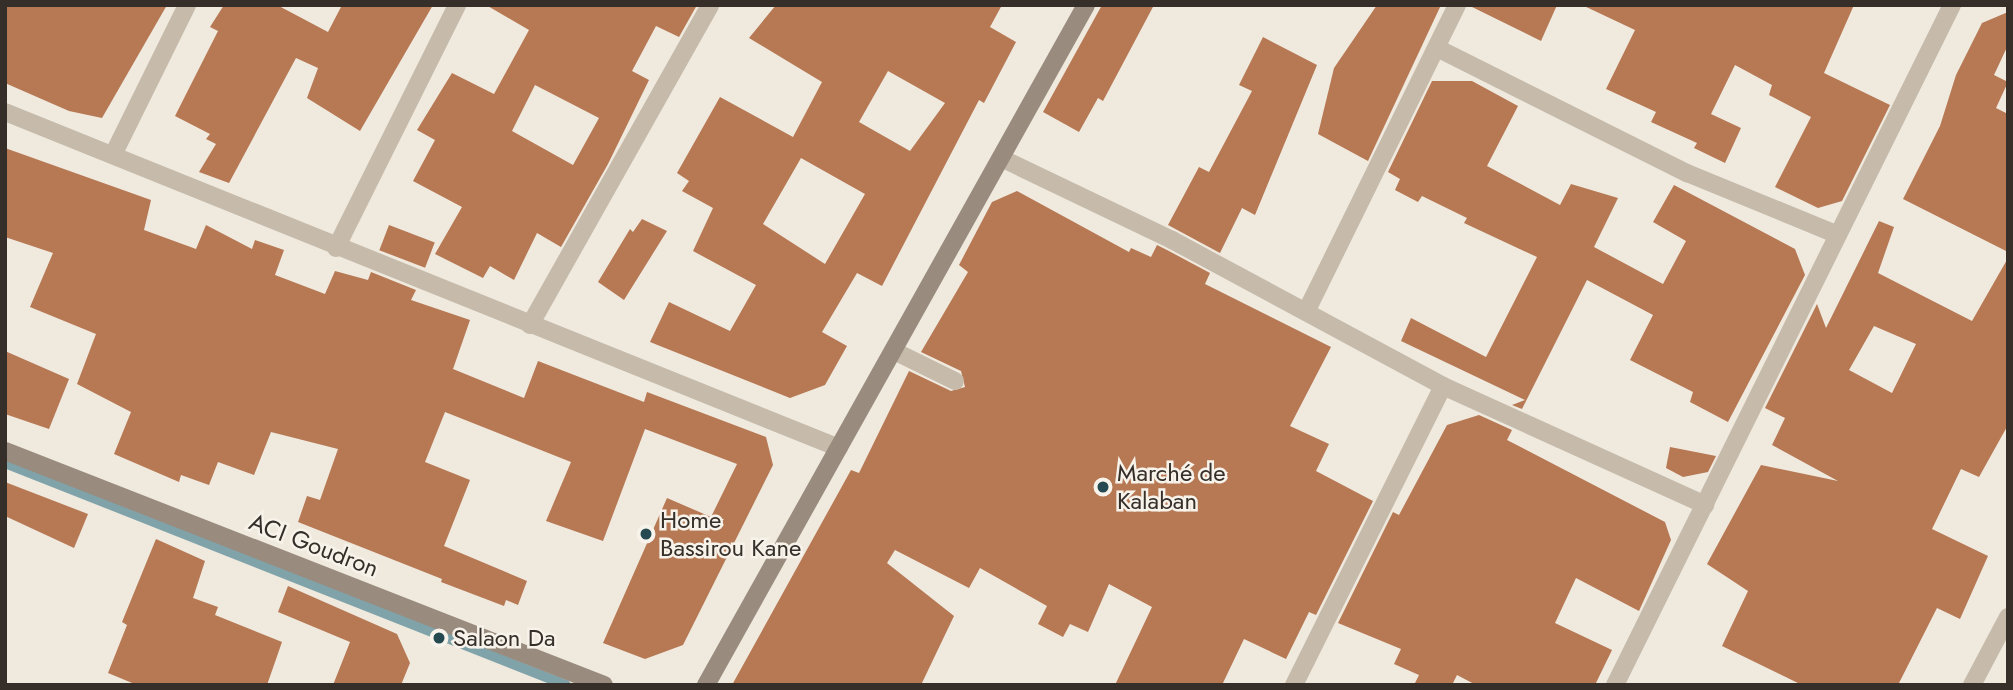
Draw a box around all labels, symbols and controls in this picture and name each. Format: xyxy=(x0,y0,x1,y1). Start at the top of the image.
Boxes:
place label: Marché de Kalaban xyxy=(1117,459,1226,515)
marker: Marché de Kalaban xyxy=(1095,479,1111,495)
place label: Home Bassirou Kane xyxy=(660,506,801,562)
street label: ACI Goudron xyxy=(245,507,383,583)
marker: Home Bassirou Kane xyxy=(638,526,654,542)
place label: Salaon Da xyxy=(453,624,556,652)
marker: Salaon Da xyxy=(431,630,447,646)

